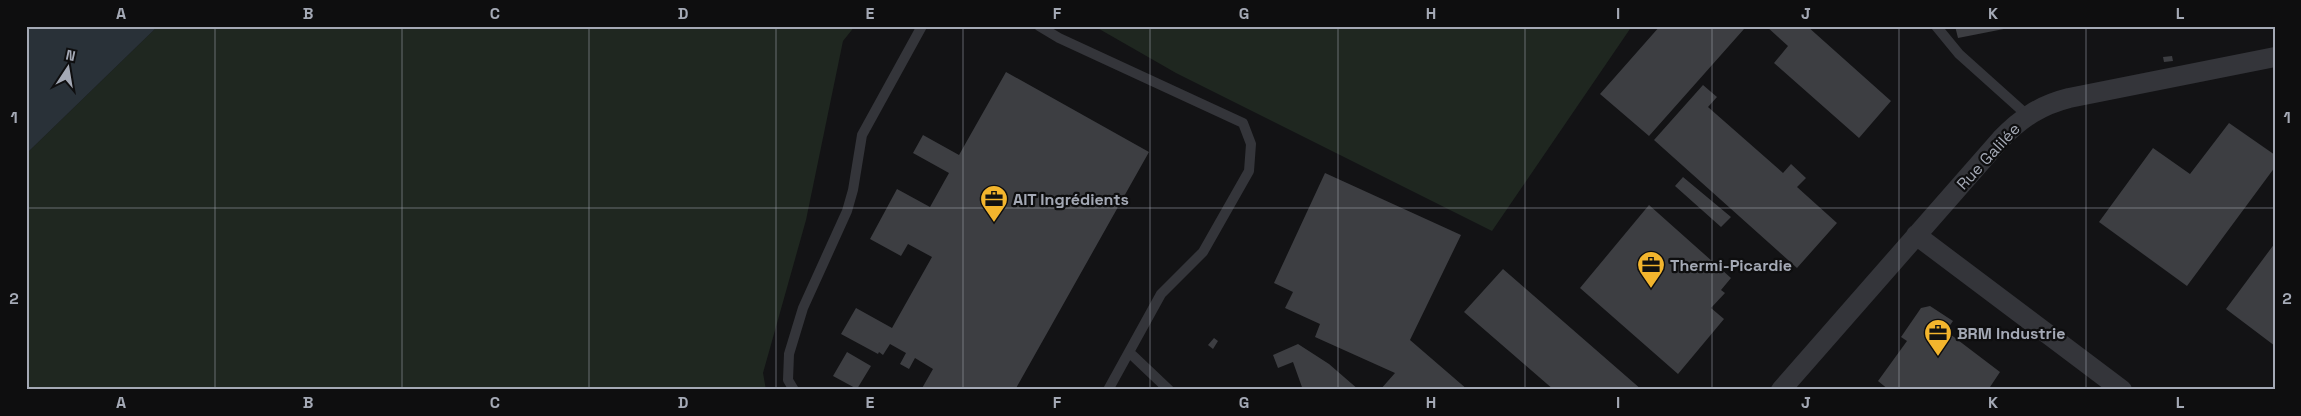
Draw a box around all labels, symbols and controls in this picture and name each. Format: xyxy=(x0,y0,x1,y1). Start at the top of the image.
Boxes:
text: A xyxy=(116,3,126,24)
text: B xyxy=(303,3,313,24)
text: C xyxy=(490,3,500,24)
text: D xyxy=(678,3,688,24)
text: E xyxy=(866,3,875,24)
text: F xyxy=(1053,3,1062,24)
text: G xyxy=(1239,3,1249,24)
text: H xyxy=(1426,3,1436,24)
text: I xyxy=(1616,3,1620,24)
text: J xyxy=(1801,3,1811,24)
text: K xyxy=(1988,3,1998,24)
text: L xyxy=(2176,3,2185,24)
north arrow xyxy=(42,42,92,92)
text: N xyxy=(64,46,77,65)
text: 1 xyxy=(10,107,18,128)
text: 1 xyxy=(2283,107,2291,128)
street label: Rue Galilée xyxy=(1952,118,2025,194)
office icon: AIT Ingrédients xyxy=(979,184,1009,223)
place label: AIT Ingrédients xyxy=(1013,189,1129,210)
office icon: Thermi-Picardie xyxy=(1636,250,1666,289)
place label: Thermi-Picardie xyxy=(1670,255,1792,276)
text: 2 xyxy=(9,288,19,309)
text: 2 xyxy=(2282,288,2292,309)
office icon: BRM Industrie xyxy=(1923,318,1953,357)
place label: BRM Industrie xyxy=(1957,323,2065,344)
text: A xyxy=(116,392,126,413)
text: B xyxy=(303,392,313,413)
text: C xyxy=(490,392,500,413)
text: D xyxy=(678,392,688,413)
text: E xyxy=(866,392,875,413)
text: F xyxy=(1053,392,1062,413)
text: G xyxy=(1239,392,1249,413)
text: H xyxy=(1426,392,1436,413)
text: I xyxy=(1616,392,1620,413)
text: J xyxy=(1801,392,1811,413)
text: K xyxy=(1988,392,1998,413)
text: L xyxy=(2176,392,2185,413)

